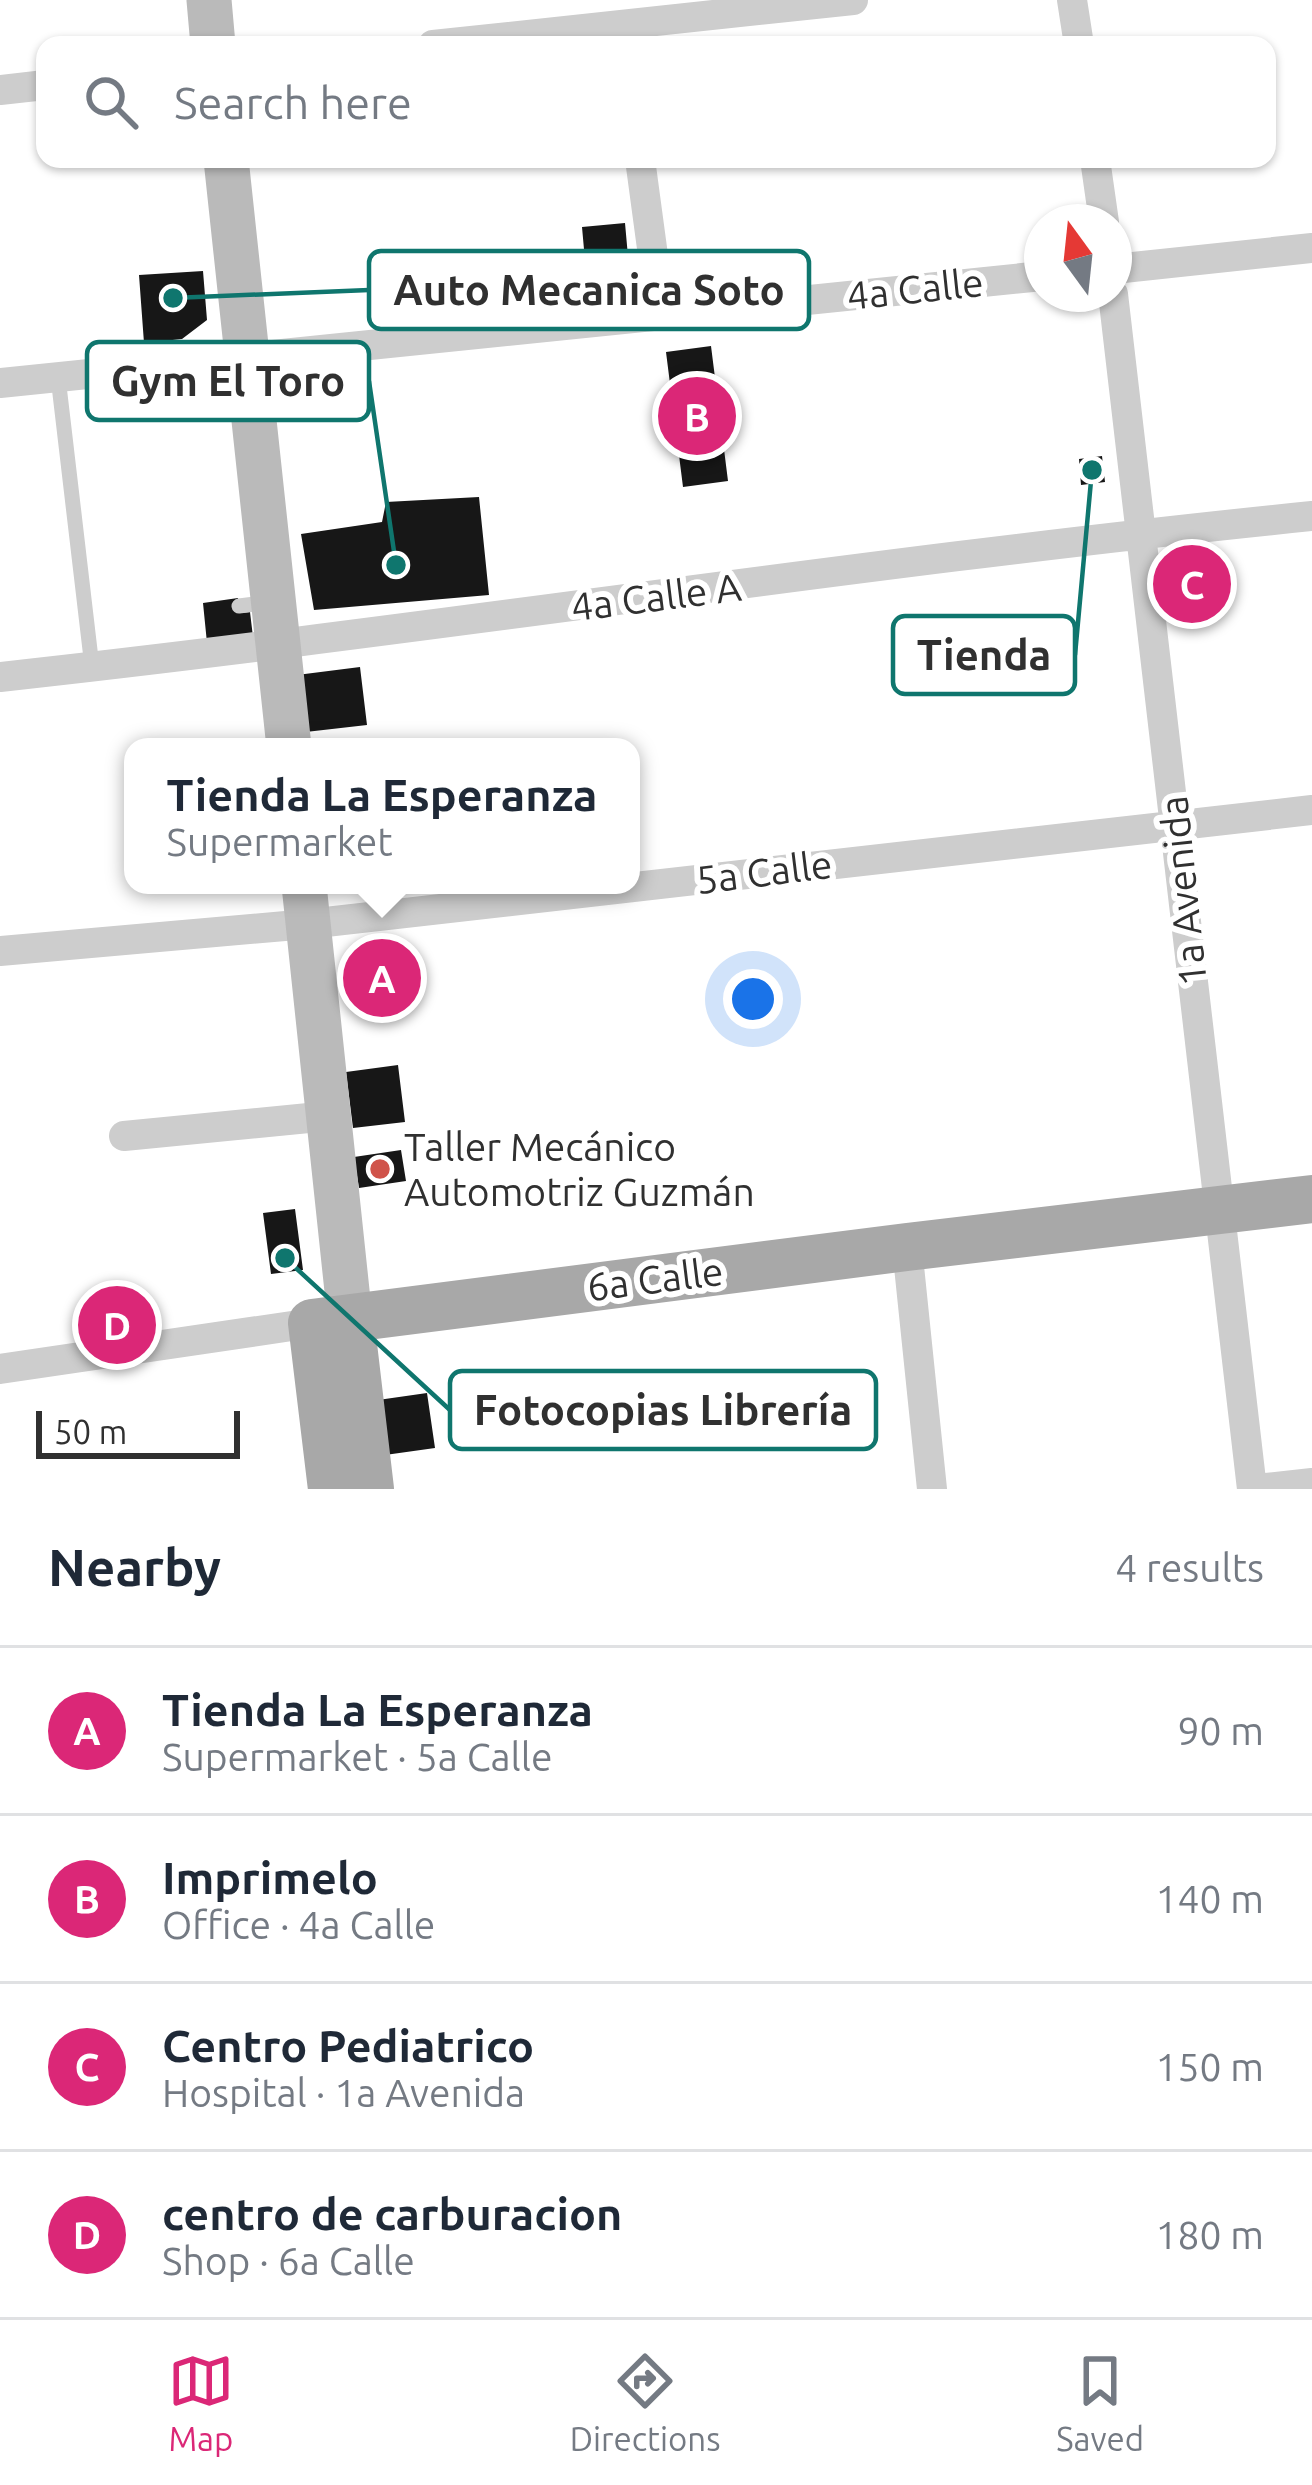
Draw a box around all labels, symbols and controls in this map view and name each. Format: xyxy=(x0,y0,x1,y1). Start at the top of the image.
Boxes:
search box xyxy=(36,36,1276,168)
icon: search xyxy=(78,69,144,135)
text: Search here xyxy=(174,77,412,128)
north arrow xyxy=(1024,204,1132,312)
callout: Auto Mecanica Soto xyxy=(369,251,809,329)
street label: 4a Calle xyxy=(845,260,985,317)
text: Auto Mecanica Soto xyxy=(393,266,785,313)
callout: Gym El Toro xyxy=(87,342,369,420)
text: Gym El Toro xyxy=(111,357,345,404)
pin: B xyxy=(658,371,736,461)
pin: C xyxy=(1153,539,1231,629)
street label: 4a Calle A xyxy=(568,565,744,628)
callout: Tienda xyxy=(893,616,1075,694)
text: Tienda xyxy=(917,631,1051,678)
popup xyxy=(124,738,640,894)
text: Tienda La Esperanza xyxy=(166,769,598,820)
street label: 1a Avenida xyxy=(1151,794,1214,988)
text: Supermarket xyxy=(166,820,393,863)
street label: 5a Calle xyxy=(693,842,835,901)
pin: A xyxy=(343,933,421,1023)
your location xyxy=(723,969,783,1029)
place label: Taller Mecánico Automotriz Guzmán xyxy=(404,1125,755,1213)
marker: Taller Mecánico Automotriz Guzmán xyxy=(367,1156,393,1182)
street label: 6a Calle xyxy=(584,1249,726,1308)
pin: D xyxy=(78,1280,156,1370)
callout: Fotocopias Librería xyxy=(450,1371,876,1449)
text: Fotocopias Librería xyxy=(474,1386,852,1433)
scale bar xyxy=(36,1405,240,1458)
text: 50 m xyxy=(54,1413,127,1450)
text: Nearby xyxy=(48,1538,221,1596)
text: 4 results xyxy=(1115,1546,1264,1589)
text: Tienda La Esperanza xyxy=(162,1684,593,1735)
text: A xyxy=(73,1709,101,1752)
text: 90 m xyxy=(1177,1709,1264,1752)
text: Supermarket · 5a Calle xyxy=(162,1735,553,1778)
text: Imprimelo xyxy=(162,1852,378,1903)
text: B xyxy=(74,1877,100,1920)
text: 140 m xyxy=(1155,1877,1264,1920)
text: Office · 4a Calle xyxy=(162,1903,435,1946)
text: Centro Pediatrico xyxy=(162,2020,534,2071)
text: C xyxy=(75,2045,99,2088)
text: 150 m xyxy=(1155,2045,1264,2088)
text: Hospital · 1a Avenida xyxy=(162,2071,525,2114)
text: centro de carburacion xyxy=(162,2188,622,2239)
text: D xyxy=(73,2213,101,2256)
text: 180 m xyxy=(1155,2213,1264,2256)
text: Shop · 6a Calle xyxy=(162,2239,415,2282)
tab: Map xyxy=(168,2348,234,2457)
tab: Directions xyxy=(570,2348,720,2457)
tab: Saved xyxy=(1056,2348,1144,2457)

